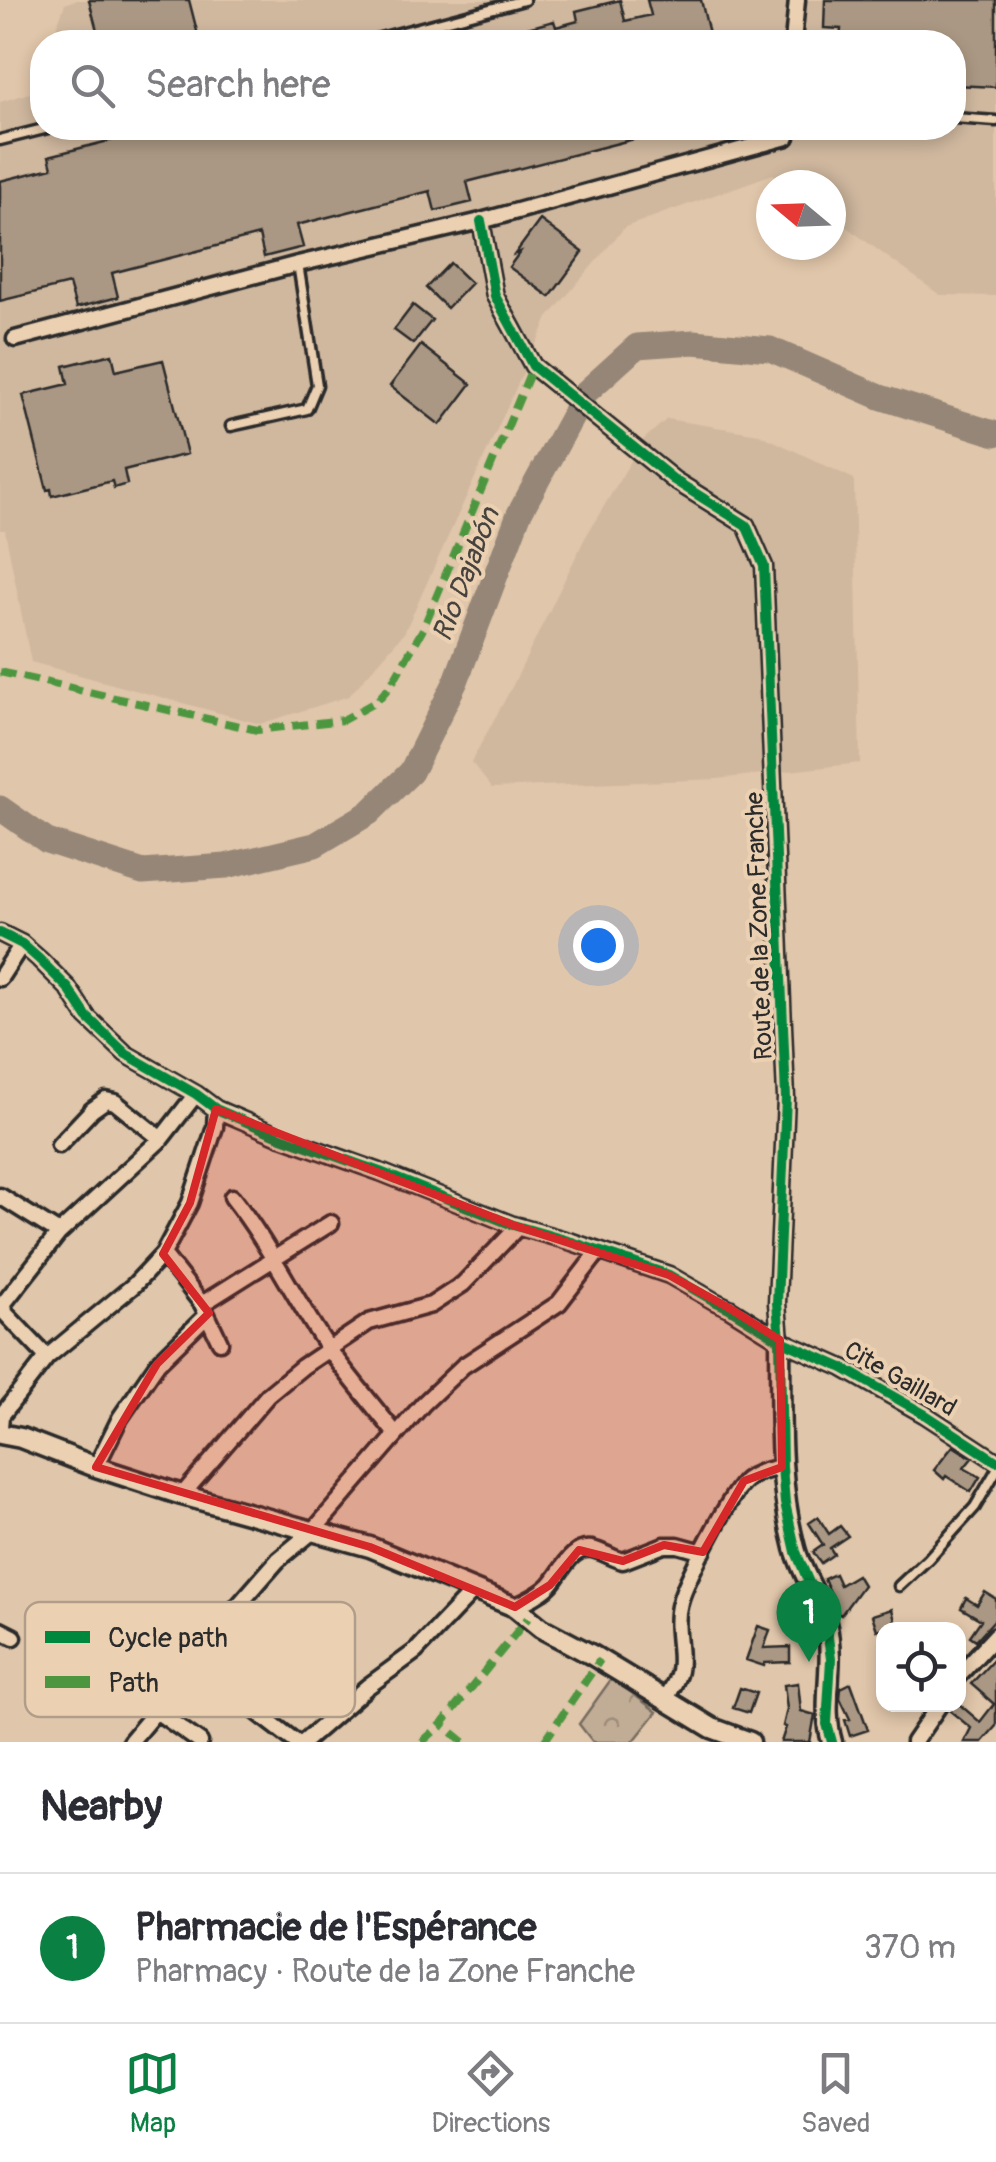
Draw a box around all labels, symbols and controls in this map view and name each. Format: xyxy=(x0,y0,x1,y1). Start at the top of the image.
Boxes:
search box xyxy=(30,30,966,140)
icon: search xyxy=(65,58,120,113)
text: Search here xyxy=(145,61,331,109)
north arrow xyxy=(756,170,846,260)
water label: Río Dajabón xyxy=(425,502,508,646)
street label: Route de la Zone Franche xyxy=(739,791,780,1061)
your location xyxy=(573,920,624,971)
street label: Cite Gaillard xyxy=(839,1335,962,1424)
pin: 1 xyxy=(776,1580,842,1662)
legend xyxy=(25,1602,355,1717)
text: Cycle path xyxy=(108,1621,228,1656)
map controls xyxy=(876,1622,966,1712)
button: locate xyxy=(876,1622,966,1712)
text: Path xyxy=(108,1666,159,1701)
text: Nearby xyxy=(40,1781,162,1833)
text: Pharmacie de l'Espérance xyxy=(135,1904,537,1952)
text: 1 xyxy=(66,1928,79,1968)
text: 370 m xyxy=(864,1928,956,1968)
text: Pharmacy · Route de la Zone Franche xyxy=(135,1952,635,1992)
tab: Map xyxy=(125,2046,180,2141)
tab: Directions xyxy=(431,2046,550,2141)
tab: Saved xyxy=(801,2046,871,2141)

